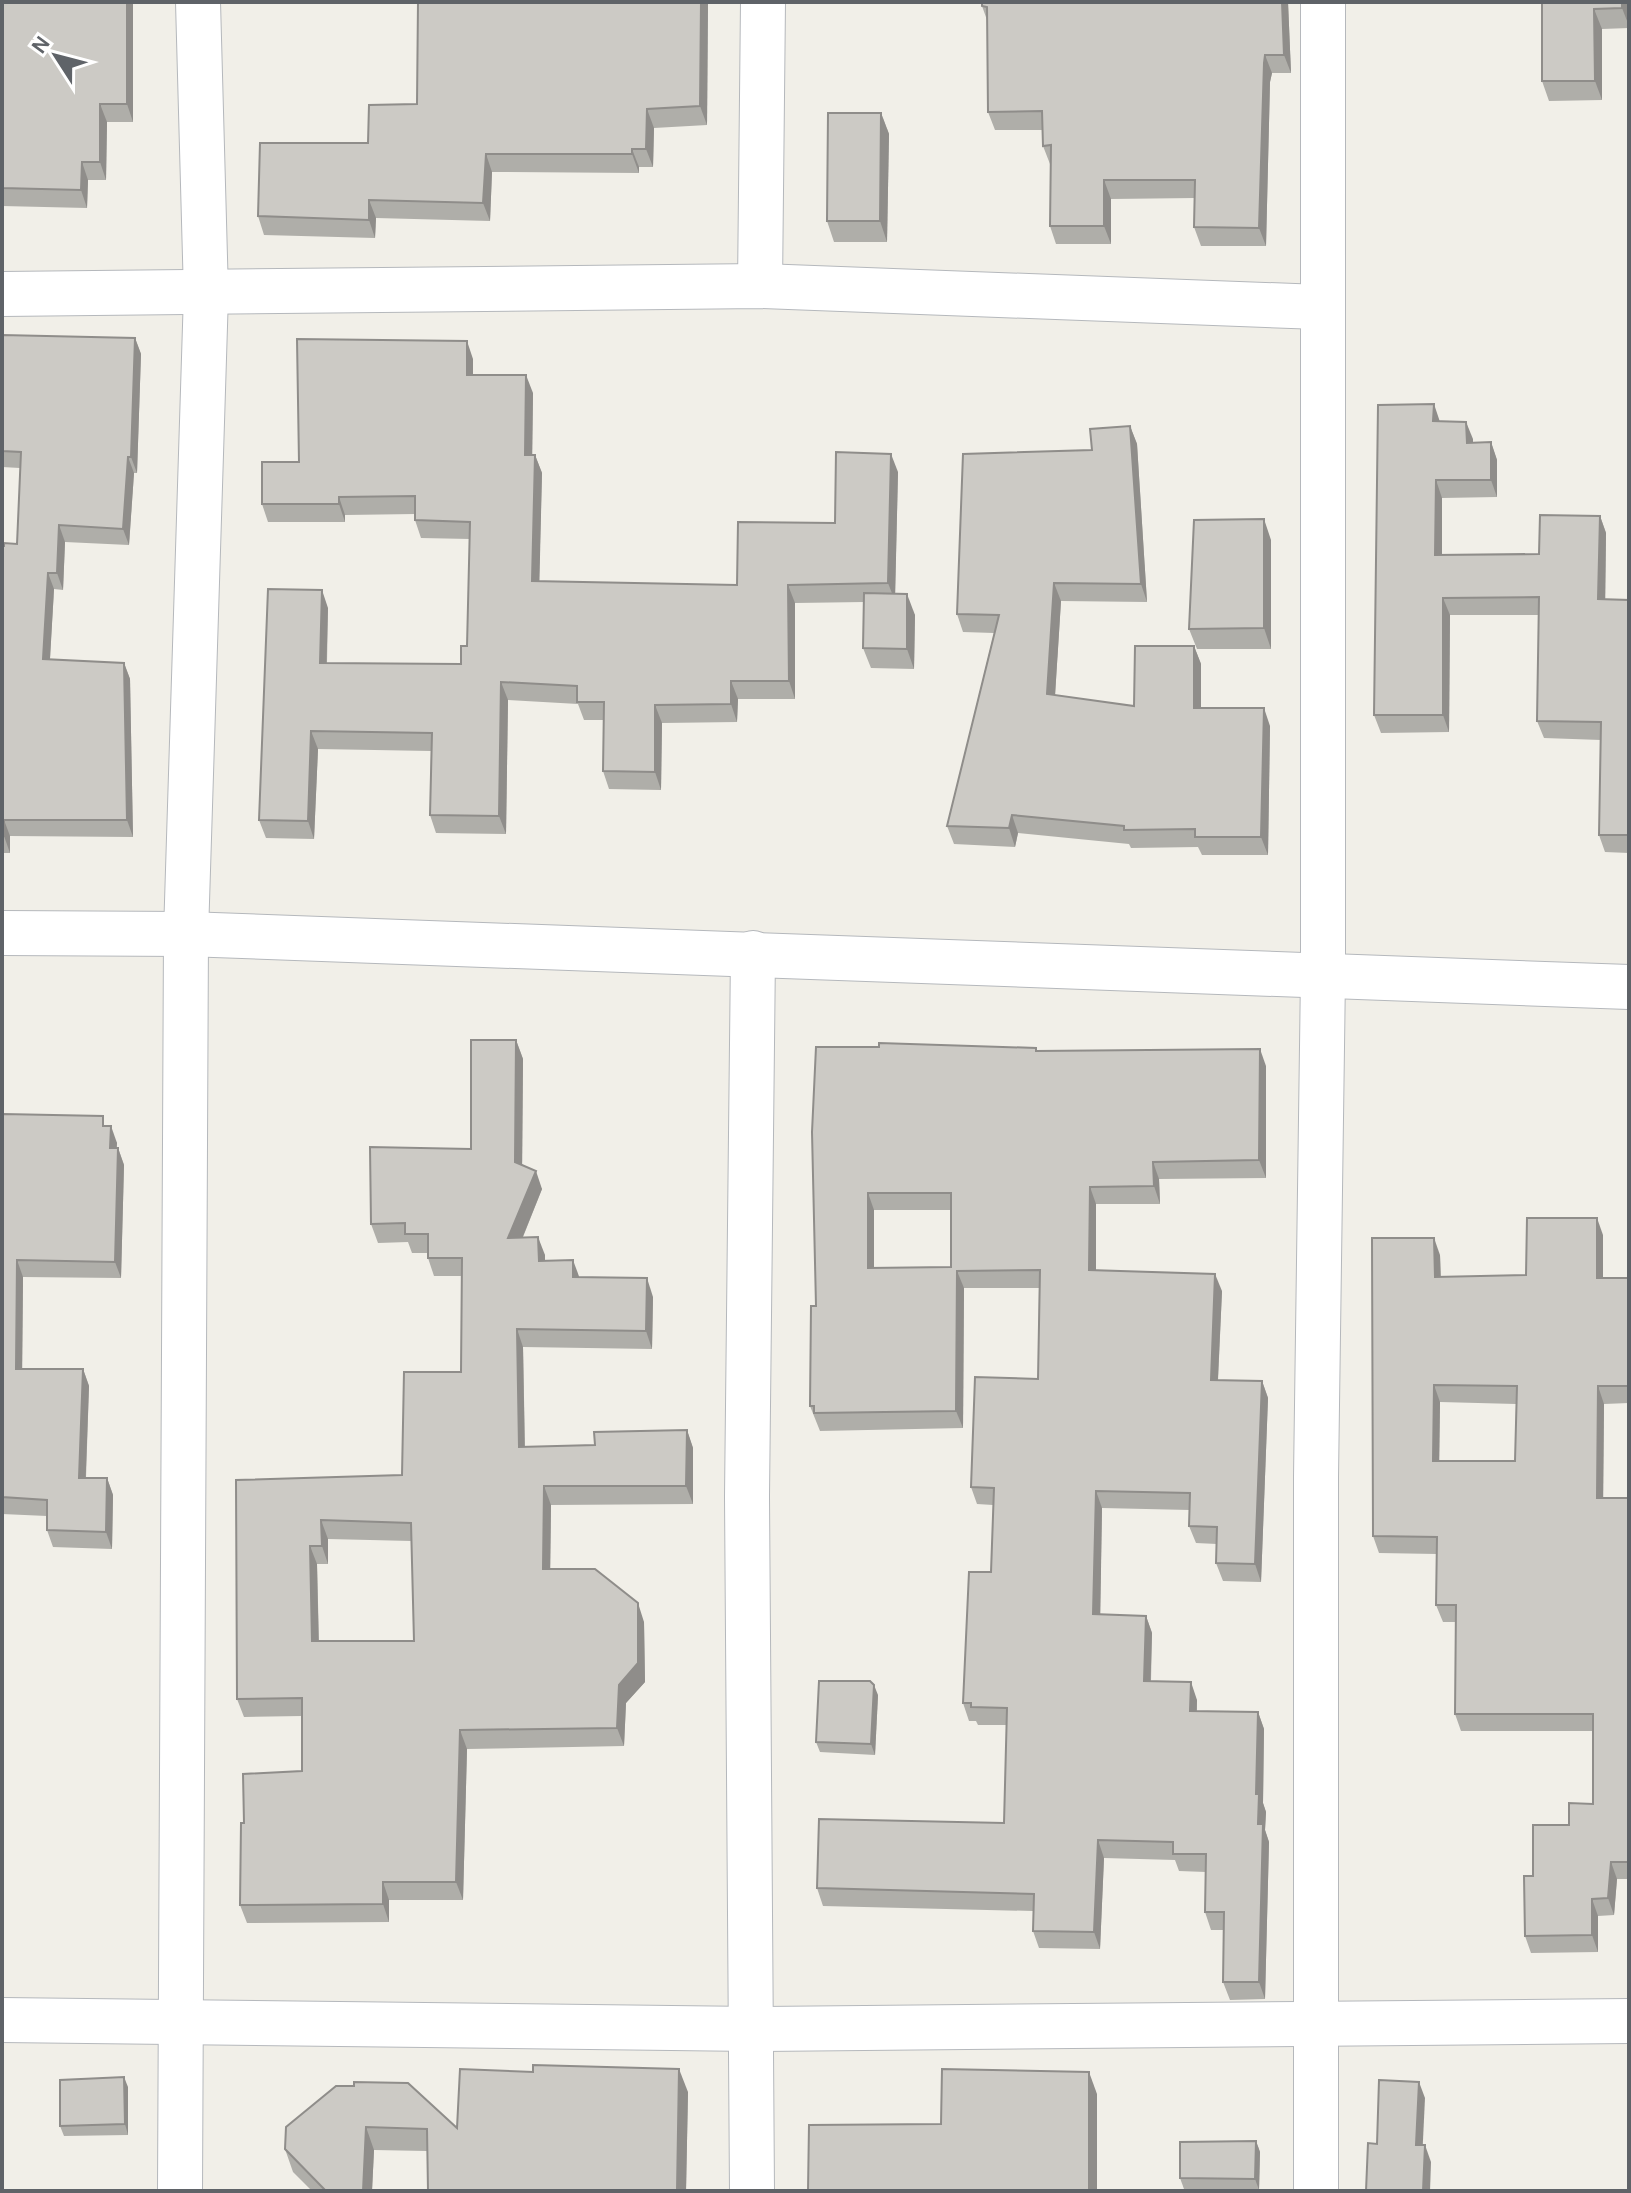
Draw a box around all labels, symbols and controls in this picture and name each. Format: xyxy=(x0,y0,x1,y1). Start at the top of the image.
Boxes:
north arrow xyxy=(16,16,96,96)
text: N xyxy=(25,31,56,59)

